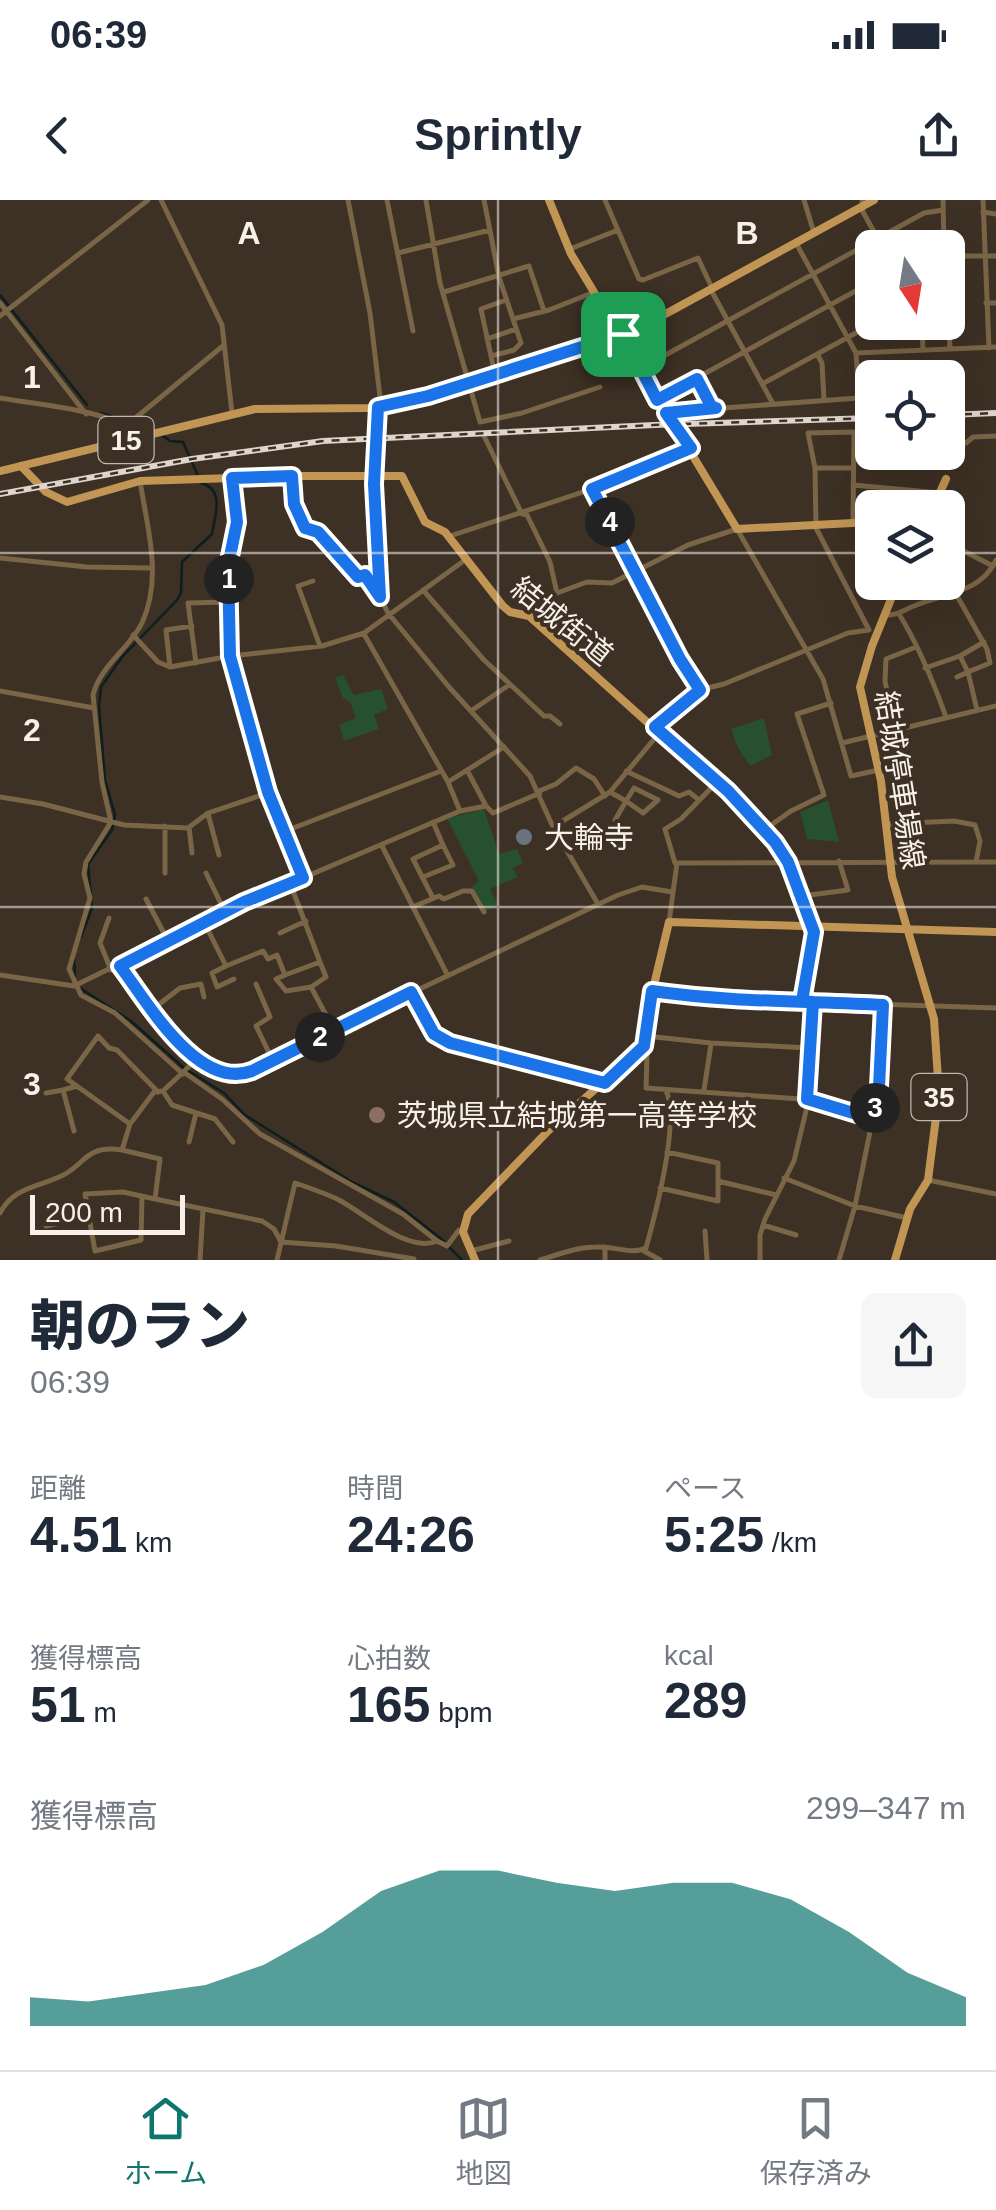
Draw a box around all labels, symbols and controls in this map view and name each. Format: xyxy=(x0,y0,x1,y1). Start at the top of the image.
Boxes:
text: 06:39 xyxy=(50,14,147,56)
icon: back xyxy=(30,108,85,163)
icon: share xyxy=(911,108,966,163)
text: Sprintly xyxy=(414,109,582,160)
text: A xyxy=(237,215,261,251)
text: B xyxy=(735,215,759,251)
north arrow xyxy=(855,230,965,340)
map controls xyxy=(855,230,965,600)
pin xyxy=(581,292,666,377)
icon: arrive xyxy=(596,307,651,362)
text: 1 xyxy=(23,359,41,395)
button: locate xyxy=(855,360,965,470)
road number: 15 xyxy=(98,417,154,463)
button: layers xyxy=(855,490,965,600)
pin: 4 xyxy=(585,497,635,547)
text: 4 xyxy=(602,506,618,537)
pin: 1 xyxy=(204,554,254,604)
text: 1 xyxy=(221,563,237,594)
street label: 結城街道 xyxy=(505,570,619,672)
street label: 結城停車場線 xyxy=(870,689,930,871)
text: 2 xyxy=(23,712,41,748)
place label: 大輪寺 xyxy=(544,821,634,854)
marker: 大輪寺 xyxy=(513,826,535,848)
pin: 2 xyxy=(295,1012,345,1062)
text: 2 xyxy=(312,1021,328,1052)
text: 3 xyxy=(23,1066,41,1102)
road number: 35 xyxy=(912,1074,966,1120)
pin: 3 xyxy=(850,1083,900,1133)
text: 3 xyxy=(867,1092,883,1123)
place label: 茨城県立結城第一高等学校 xyxy=(397,1099,757,1132)
marker: 茨城県立結城第一高等学校 xyxy=(366,1104,388,1126)
scale bar xyxy=(30,1190,185,1234)
text: 200 m xyxy=(45,1197,123,1228)
button: share xyxy=(861,1293,966,1398)
text: 朝のラン xyxy=(30,1295,250,1357)
text: 06:39 xyxy=(30,1364,110,1400)
text: 距離 xyxy=(30,1473,86,1504)
text: 時間 xyxy=(347,1473,403,1504)
text: ペース xyxy=(664,1473,747,1504)
text: 4.51 xyxy=(30,1507,127,1563)
text: 24:26 xyxy=(347,1507,475,1563)
text: 5:25 xyxy=(664,1507,764,1563)
text: km xyxy=(127,1527,172,1558)
text: /km xyxy=(764,1527,817,1558)
text: kcal xyxy=(664,1640,714,1671)
text: 獲得標高 xyxy=(30,1643,142,1674)
text: 心拍数 xyxy=(347,1643,431,1674)
text: 289 xyxy=(664,1673,747,1729)
text: 51 xyxy=(30,1677,86,1733)
text: 165 xyxy=(347,1677,430,1733)
text: m xyxy=(86,1697,117,1728)
text: bpm xyxy=(430,1697,493,1728)
text: 299–347 m xyxy=(806,1790,966,1826)
text: 獲得標高 xyxy=(30,1798,158,1834)
tab: ホーム xyxy=(124,2091,207,2191)
tab: 地図 xyxy=(456,2091,512,2191)
tab: 保存済み xyxy=(760,2091,872,2191)

